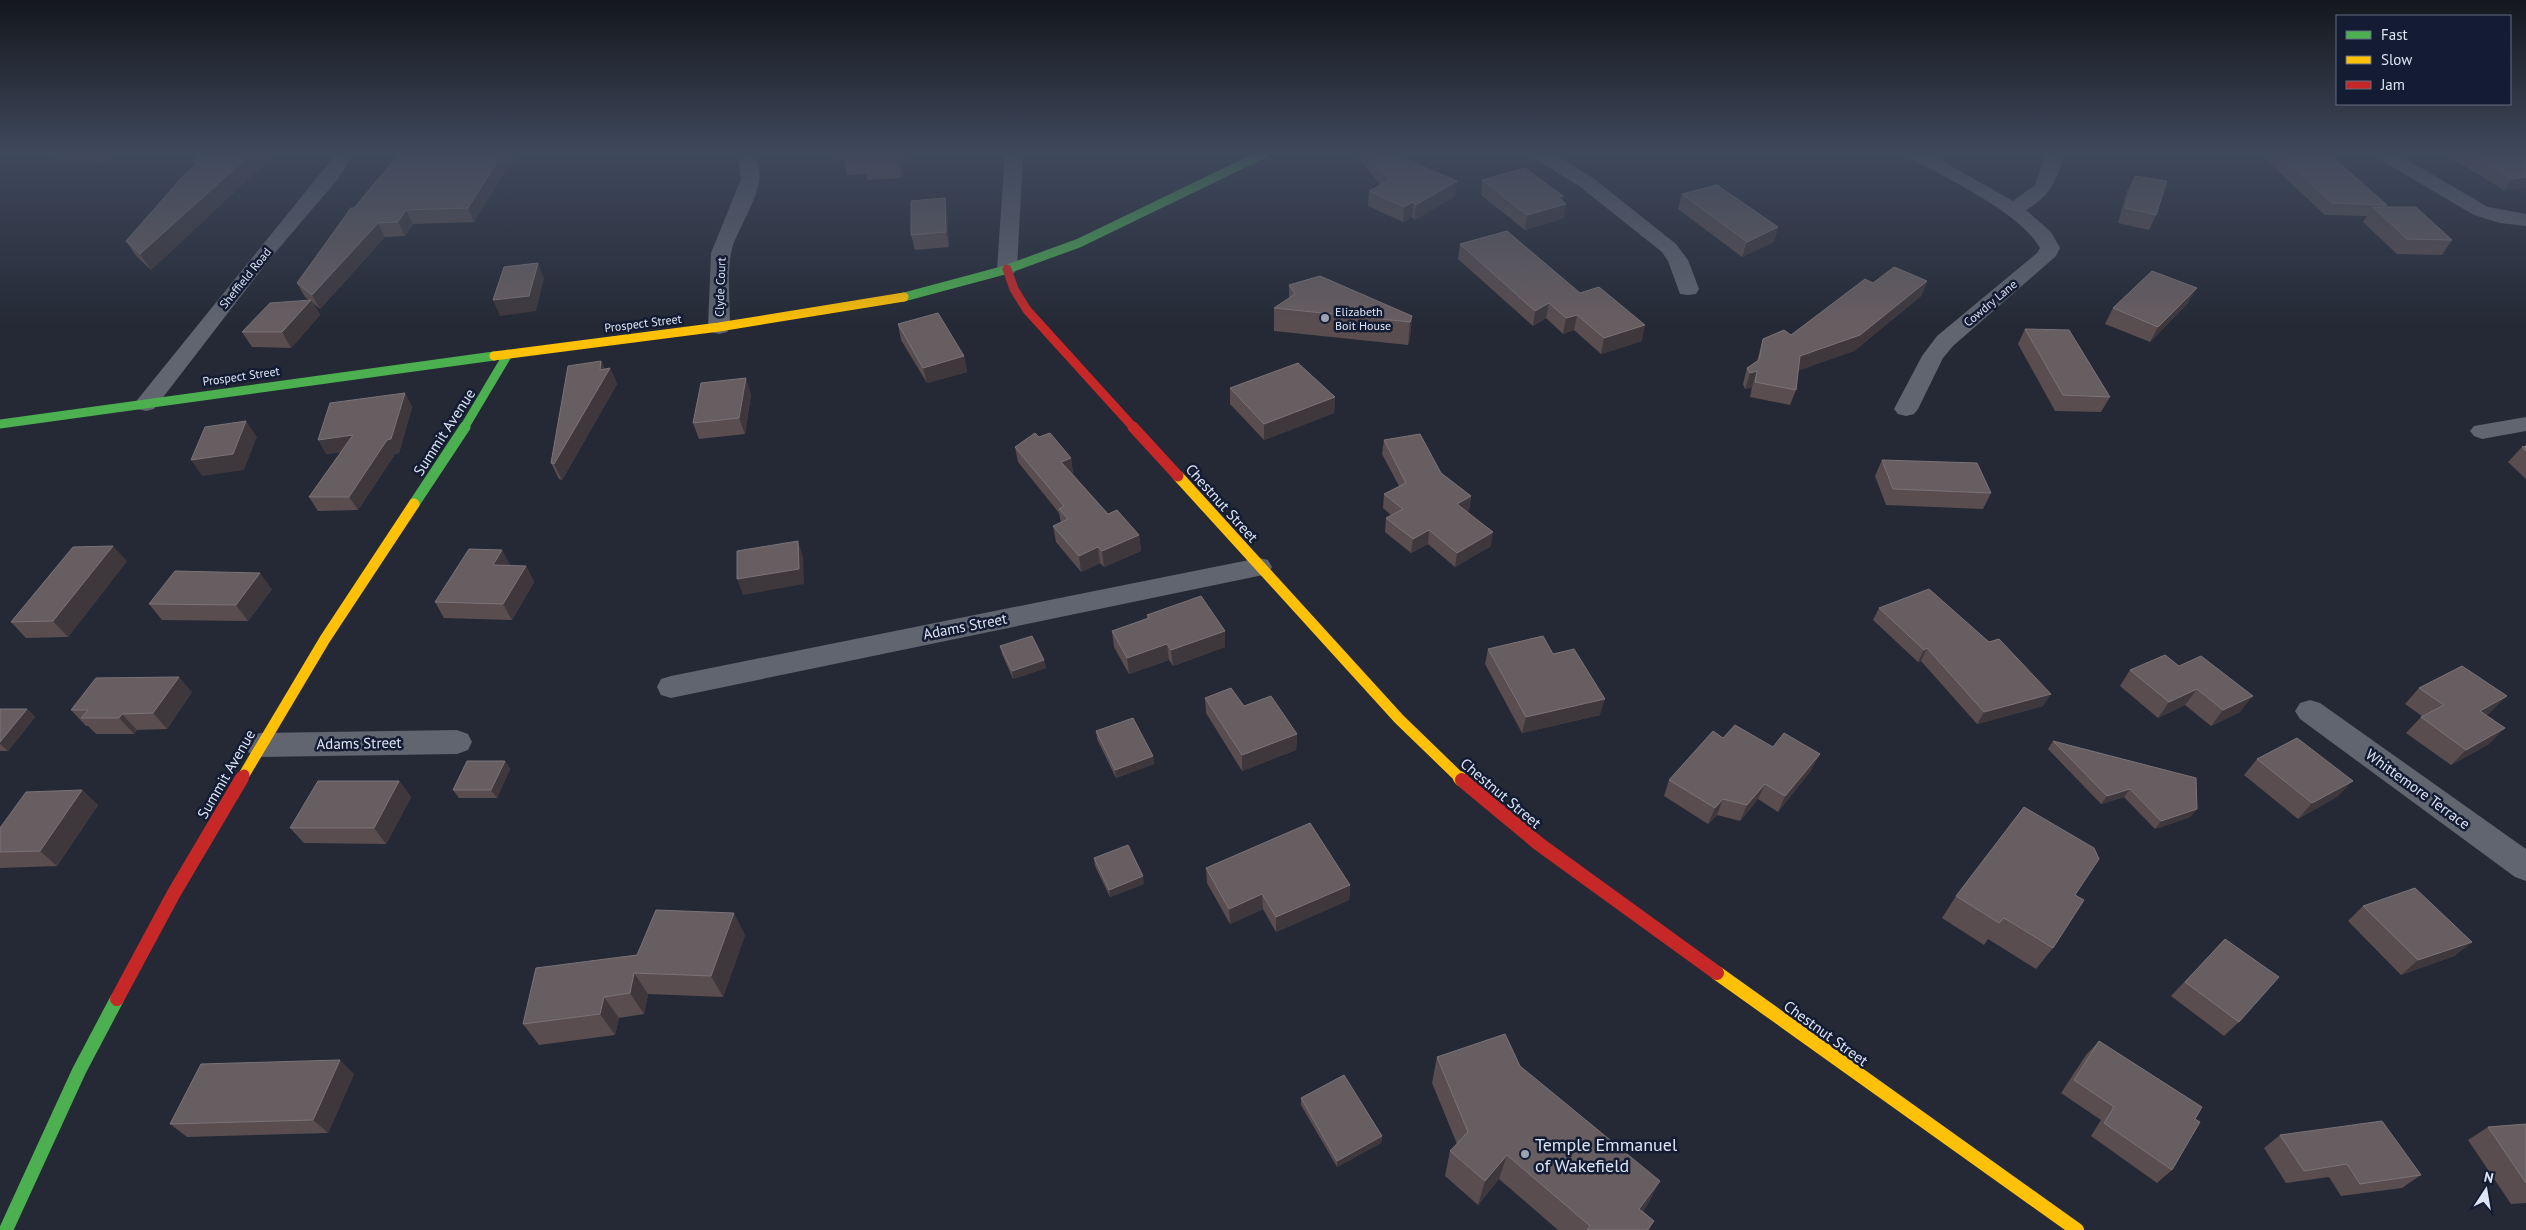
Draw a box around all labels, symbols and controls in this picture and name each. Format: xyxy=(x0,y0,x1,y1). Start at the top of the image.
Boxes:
legend xyxy=(2336,15,2511,105)
text: Fast xyxy=(2381,25,2408,44)
text: Slow xyxy=(2381,50,2412,69)
text: Jam xyxy=(2380,75,2405,94)
street label: Sheffield Road xyxy=(216,245,274,311)
street label: Clyde Court xyxy=(711,257,729,317)
street label: Cowdry Lane xyxy=(1960,276,2020,330)
place label: Elizabeth Boit House xyxy=(1335,304,1391,333)
street label: Prospect Street xyxy=(604,311,682,335)
marker: Elizabeth Boit House xyxy=(1319,312,1331,324)
street label: Prospect Street xyxy=(202,363,280,389)
street label: Summit Avenue xyxy=(409,385,479,479)
street label: Chestnut Street xyxy=(1182,460,1262,546)
street label: Adams Street xyxy=(921,609,1009,643)
street label: Summit Avenue xyxy=(193,726,259,822)
street label: Adams Street xyxy=(316,733,402,753)
street label: Whittemore Terrace xyxy=(2362,745,2474,833)
street label: Chestnut Street xyxy=(1457,754,1545,832)
street label: Chestnut Street xyxy=(1780,996,1872,1070)
place label: Temple Emmanuel of Wakefield xyxy=(1535,1133,1678,1177)
marker: Temple Emmanuel of Wakefield xyxy=(1519,1148,1531,1160)
north arrow xyxy=(2461,1165,2511,1215)
text: N xyxy=(2482,1168,2495,1187)

